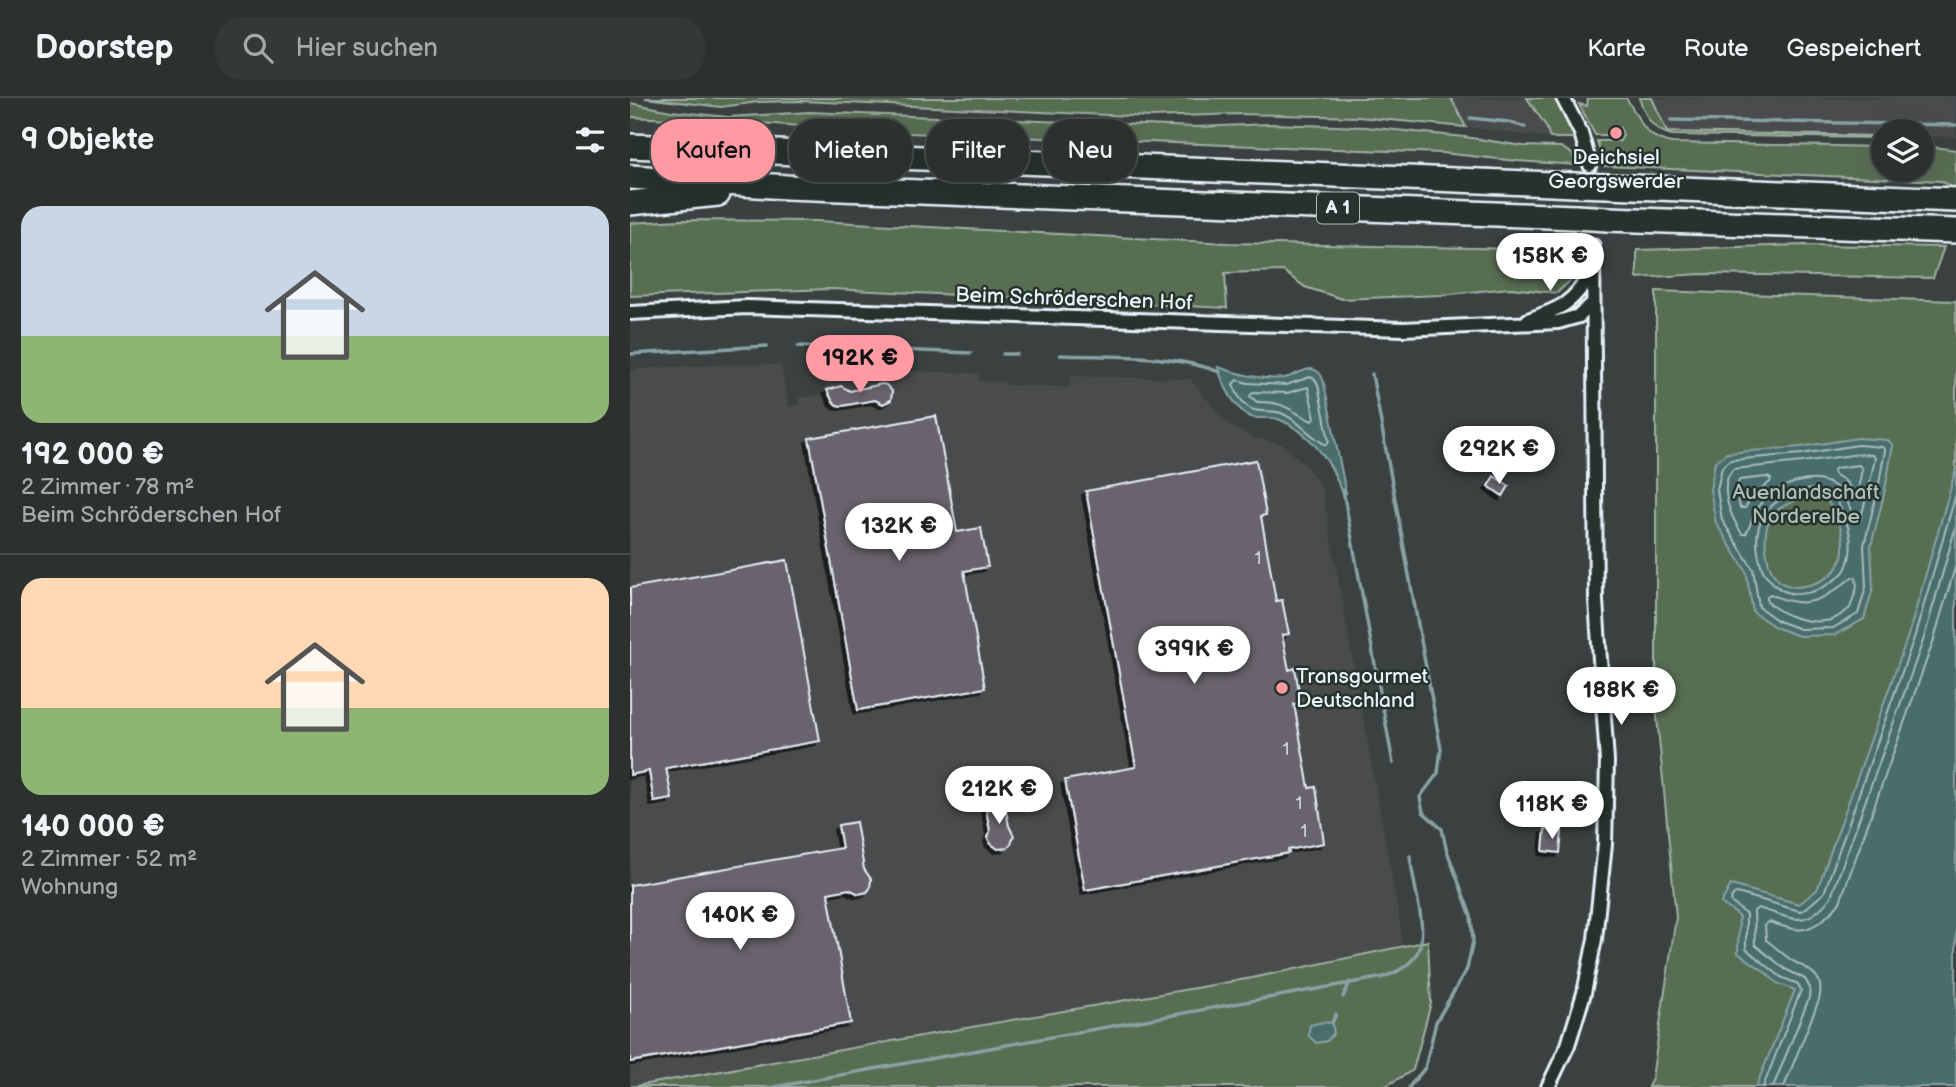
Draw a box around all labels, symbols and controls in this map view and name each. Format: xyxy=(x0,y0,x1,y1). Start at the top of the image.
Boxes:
search box xyxy=(215,17,705,80)
text: Doorstep xyxy=(35,28,173,68)
icon: search xyxy=(239,29,277,67)
text: Hier suchen xyxy=(295,33,438,64)
text: Karte xyxy=(1587,34,1646,63)
text: Route xyxy=(1684,34,1749,63)
text: Gespeichert xyxy=(1787,34,1921,63)
chip: Kaufen xyxy=(651,119,775,182)
chip: Mieten xyxy=(789,119,912,182)
chip: Filter xyxy=(926,119,1029,182)
chip: Neu xyxy=(1043,119,1137,182)
map controls xyxy=(1871,119,1934,182)
button: layers xyxy=(1871,119,1934,182)
icon: filters xyxy=(571,121,609,159)
text: 9 Objekte xyxy=(21,122,154,158)
marker: Deichsiel Georgswerder xyxy=(1608,125,1624,141)
place label: Deichsiel Georgswerder xyxy=(1548,145,1684,194)
road number: A 1 xyxy=(1317,192,1359,223)
pin: 158K € xyxy=(1493,234,1607,293)
text: 158K € xyxy=(1512,242,1588,270)
icon: home xyxy=(252,252,378,378)
street label: Beim Schröderschen Hof xyxy=(955,282,1194,316)
pin: 192K € xyxy=(803,336,917,395)
text: 192K € xyxy=(822,344,898,372)
pin: 292K € xyxy=(1442,426,1556,486)
text: 292K € xyxy=(1459,435,1539,463)
text: 192 000 € xyxy=(21,437,164,473)
text: 2 Zimmer · 78 m² xyxy=(21,473,195,501)
park label: Auenlandschaft Norderelbe xyxy=(1733,480,1880,529)
text: Beim Schröderschen Hof xyxy=(21,501,281,529)
pin: 132K € xyxy=(842,504,956,563)
text: 132K € xyxy=(861,512,937,540)
house number: 1 xyxy=(1255,548,1261,569)
icon: home xyxy=(252,624,378,750)
pin: 399K € xyxy=(1137,626,1251,686)
text: 399K € xyxy=(1154,635,1234,663)
place label: Transgourmet Deutschland xyxy=(1296,664,1429,713)
pin: 188K € xyxy=(1564,668,1678,727)
text: 188K € xyxy=(1583,676,1659,704)
marker: Transgourmet Deutschland xyxy=(1274,680,1290,696)
house number: 1 xyxy=(1283,739,1289,760)
pin: 212K € xyxy=(942,766,1056,826)
text: 212K € xyxy=(961,775,1037,803)
pin: 118K € xyxy=(1495,782,1609,841)
text: 118K € xyxy=(1516,790,1588,818)
house number: 1 xyxy=(1296,793,1302,814)
text: 140 000 € xyxy=(21,809,165,845)
house number: 1 xyxy=(1301,821,1307,842)
text: 2 Zimmer · 52 m² xyxy=(21,845,197,873)
text: Wohnung xyxy=(21,873,118,901)
pin: 140K € xyxy=(683,892,797,952)
text: 140K € xyxy=(702,901,778,929)

